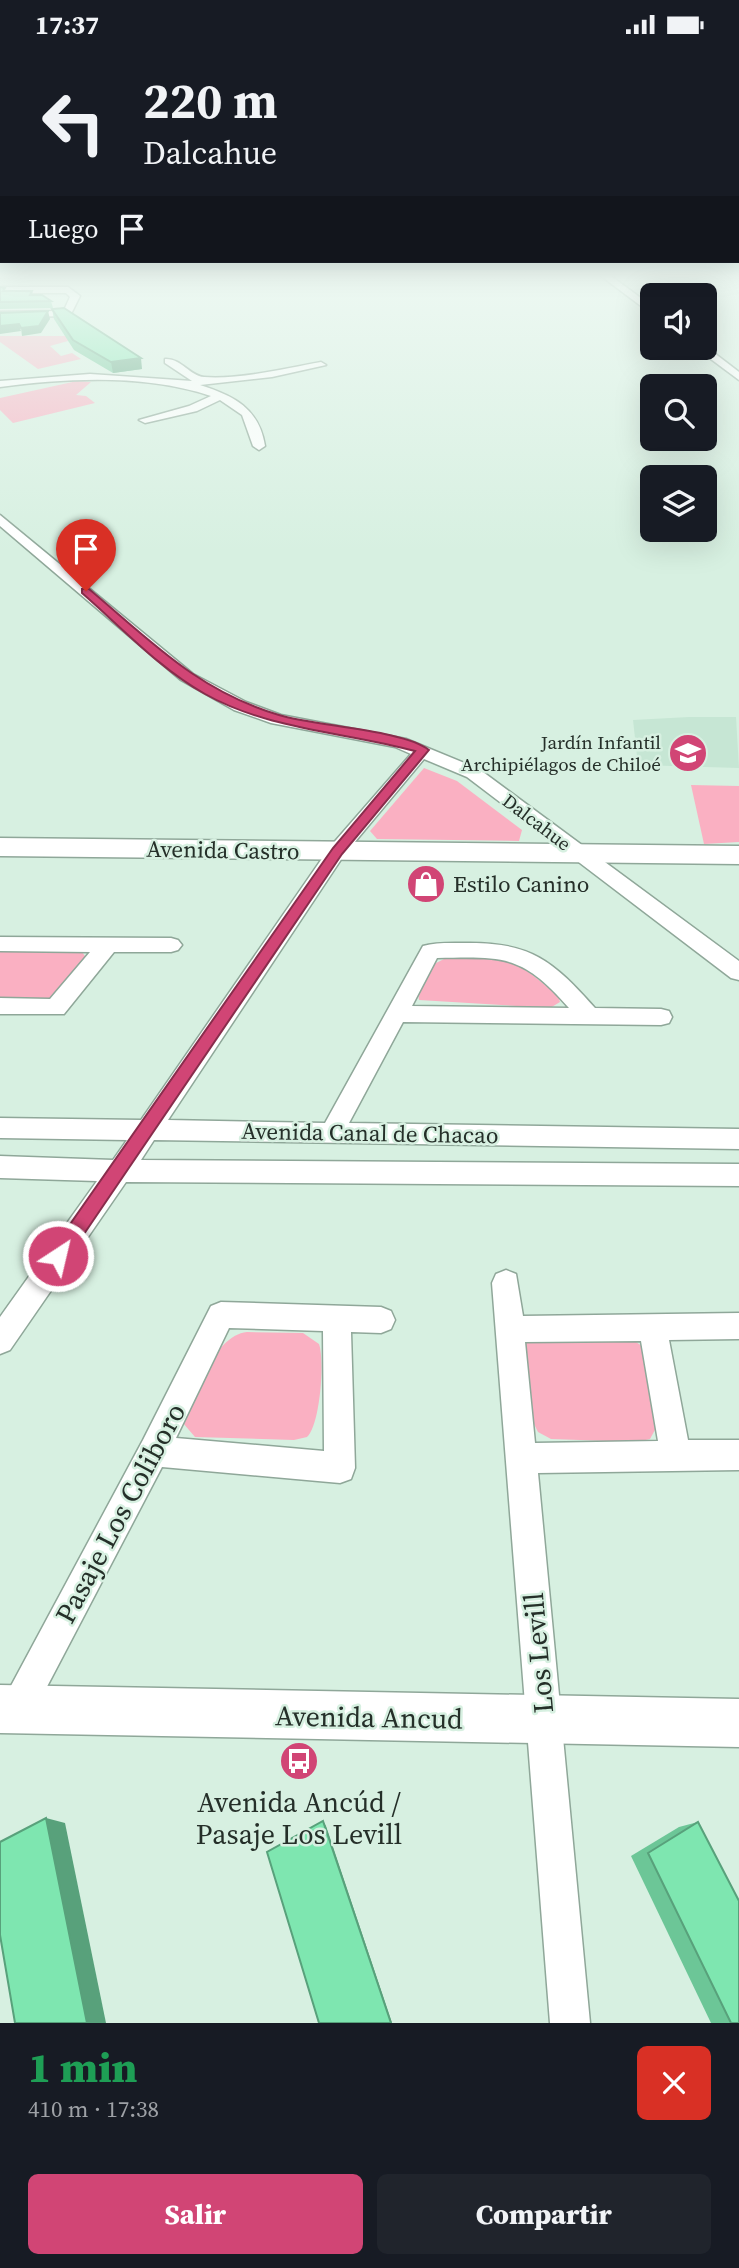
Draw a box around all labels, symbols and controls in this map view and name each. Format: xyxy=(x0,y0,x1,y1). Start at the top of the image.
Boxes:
text: 17:37 xyxy=(35,7,99,43)
text: 220 m xyxy=(143,67,278,134)
icon: left xyxy=(28,77,119,168)
text: Dalcahue xyxy=(143,131,277,175)
icon: arrive xyxy=(113,210,151,248)
text: Luego xyxy=(28,211,99,247)
map controls xyxy=(640,283,717,542)
button: sound xyxy=(640,283,717,360)
button: search xyxy=(640,374,717,451)
button: layers xyxy=(640,465,717,542)
pin xyxy=(56,519,116,591)
icon: arrive xyxy=(67,530,105,568)
place label: Jardín Infantil Archipiélagos de Chiloé xyxy=(461,729,661,777)
school or university icon: Jardín Infantil Archipiélagos de Chiloé xyxy=(667,732,709,774)
street label: Dalcahue xyxy=(497,788,577,856)
street label: Avenida Castro xyxy=(146,833,300,867)
shop icon: Estilo Canino xyxy=(405,863,447,905)
place label: Estilo Canino xyxy=(453,868,589,900)
street label: Avenida Canal de Chacao xyxy=(241,1115,499,1151)
position arrow xyxy=(21,1219,95,1293)
street label: Pasaje Los Coliboro xyxy=(46,1396,194,1630)
street label: Los Levill xyxy=(514,1591,562,1715)
street label: Avenida Ancud xyxy=(275,1696,463,1738)
bus stop icon: Avenida Ancúd / Pasaje Los Levill xyxy=(278,1740,320,1782)
place label: Avenida Ancúd / Pasaje Los Levill xyxy=(196,1783,402,1853)
text: 1 min xyxy=(28,2038,138,2096)
button: close xyxy=(637,2046,711,2120)
text: 410 m · 17:38 xyxy=(28,2093,159,2125)
button: Salir xyxy=(28,2174,363,2254)
button: Compartir xyxy=(377,2174,711,2254)

